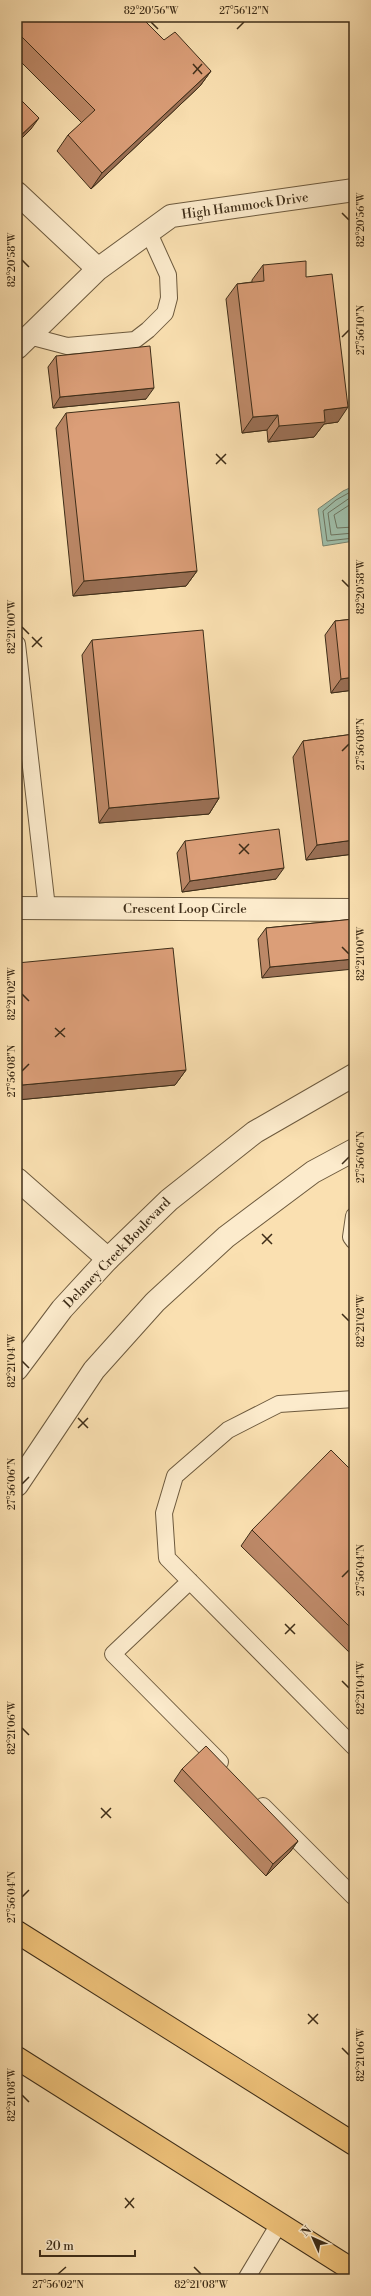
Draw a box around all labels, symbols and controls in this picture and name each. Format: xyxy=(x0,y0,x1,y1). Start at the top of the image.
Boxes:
text: 82°20'56"W xyxy=(124,5,179,17)
text: 27°56'12"N xyxy=(219,5,269,17)
street label: High Hammock Drive xyxy=(180,189,310,223)
text: 82°20'56"W xyxy=(355,192,367,247)
text: 82°20'58"W xyxy=(6,232,18,287)
text: 27°56'10"N xyxy=(355,304,367,355)
text: 82°20'58"W xyxy=(355,559,367,614)
text: 82°21'00"W xyxy=(6,599,18,654)
text: 27°56'08"N xyxy=(355,717,367,770)
street label: Crescent Loop Circle xyxy=(123,901,247,917)
text: 82°21'00"W xyxy=(355,926,367,981)
text: 82°21'02"W xyxy=(6,967,18,1021)
text: 27°56'08"N xyxy=(6,1044,18,1097)
text: 27°56'06"N xyxy=(355,1130,367,1183)
street label: Delaney Creek Boulevard xyxy=(60,1194,174,1312)
text: 82°21'02"W xyxy=(355,1294,367,1348)
text: 82°21'04"W xyxy=(6,1333,18,1388)
text: 27°56'06"N xyxy=(6,1457,18,1510)
text: 27°56'04"N xyxy=(355,1543,367,1596)
text: 82°21'04"W xyxy=(355,1660,367,1715)
text: 82°21'06"W xyxy=(6,1700,18,1755)
text: 27°56'04"N xyxy=(6,1870,18,1923)
text: 82°21'06"W xyxy=(355,2027,367,2082)
text: 82°21'08"W xyxy=(6,2067,18,2122)
north arrow xyxy=(293,2218,333,2258)
text: N xyxy=(299,2223,315,2240)
scale bar xyxy=(40,2232,135,2258)
text: 20 m xyxy=(46,2239,74,2254)
text: 27°56'02"N xyxy=(32,2279,84,2291)
text: 82°21'08"W xyxy=(174,2279,229,2291)

